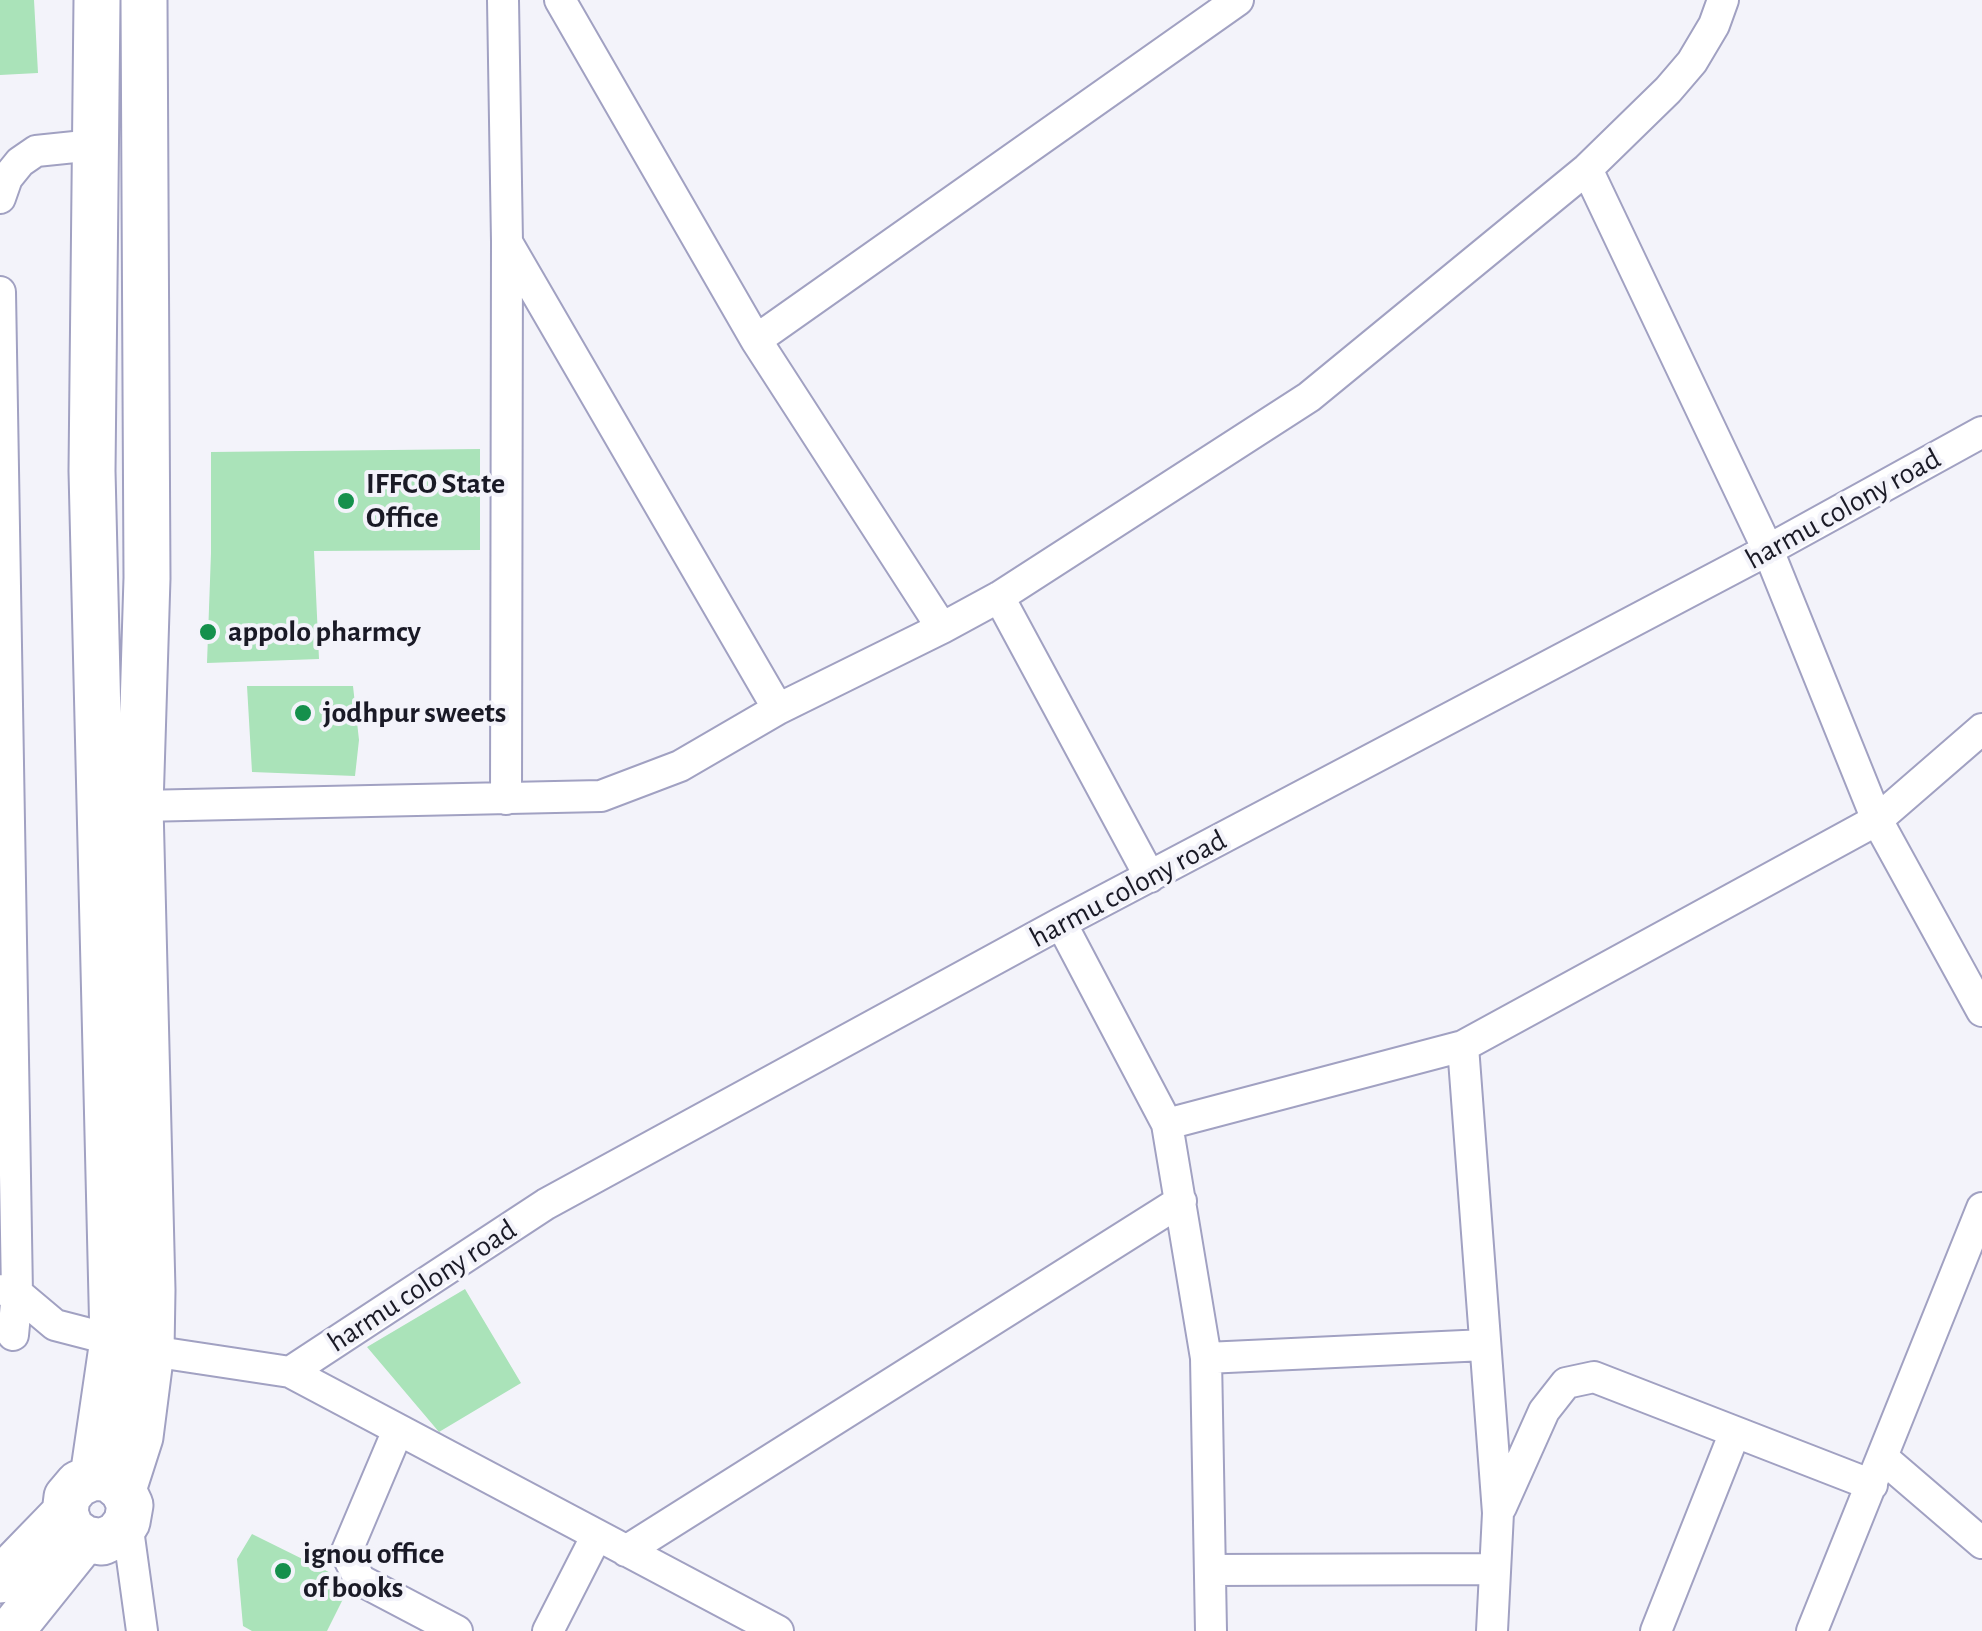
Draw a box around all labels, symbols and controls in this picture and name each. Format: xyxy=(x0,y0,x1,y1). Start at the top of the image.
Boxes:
street label: harmu colony road xyxy=(1739,440,1947,578)
place label: IFFCO State Office xyxy=(366,466,505,536)
marker: IFFCO State Office xyxy=(335,490,357,512)
place label: appolo pharmcy xyxy=(228,614,421,650)
marker: appolo pharmcy xyxy=(197,621,219,643)
place label: jodhpur sweets xyxy=(323,695,506,731)
marker: jodhpur sweets xyxy=(292,702,314,724)
street label: harmu colony road xyxy=(1023,822,1233,956)
street label: harmu colony road xyxy=(321,1212,523,1360)
place label: ignou office of books xyxy=(303,1536,444,1606)
marker: ignou office of books xyxy=(272,1560,294,1582)

